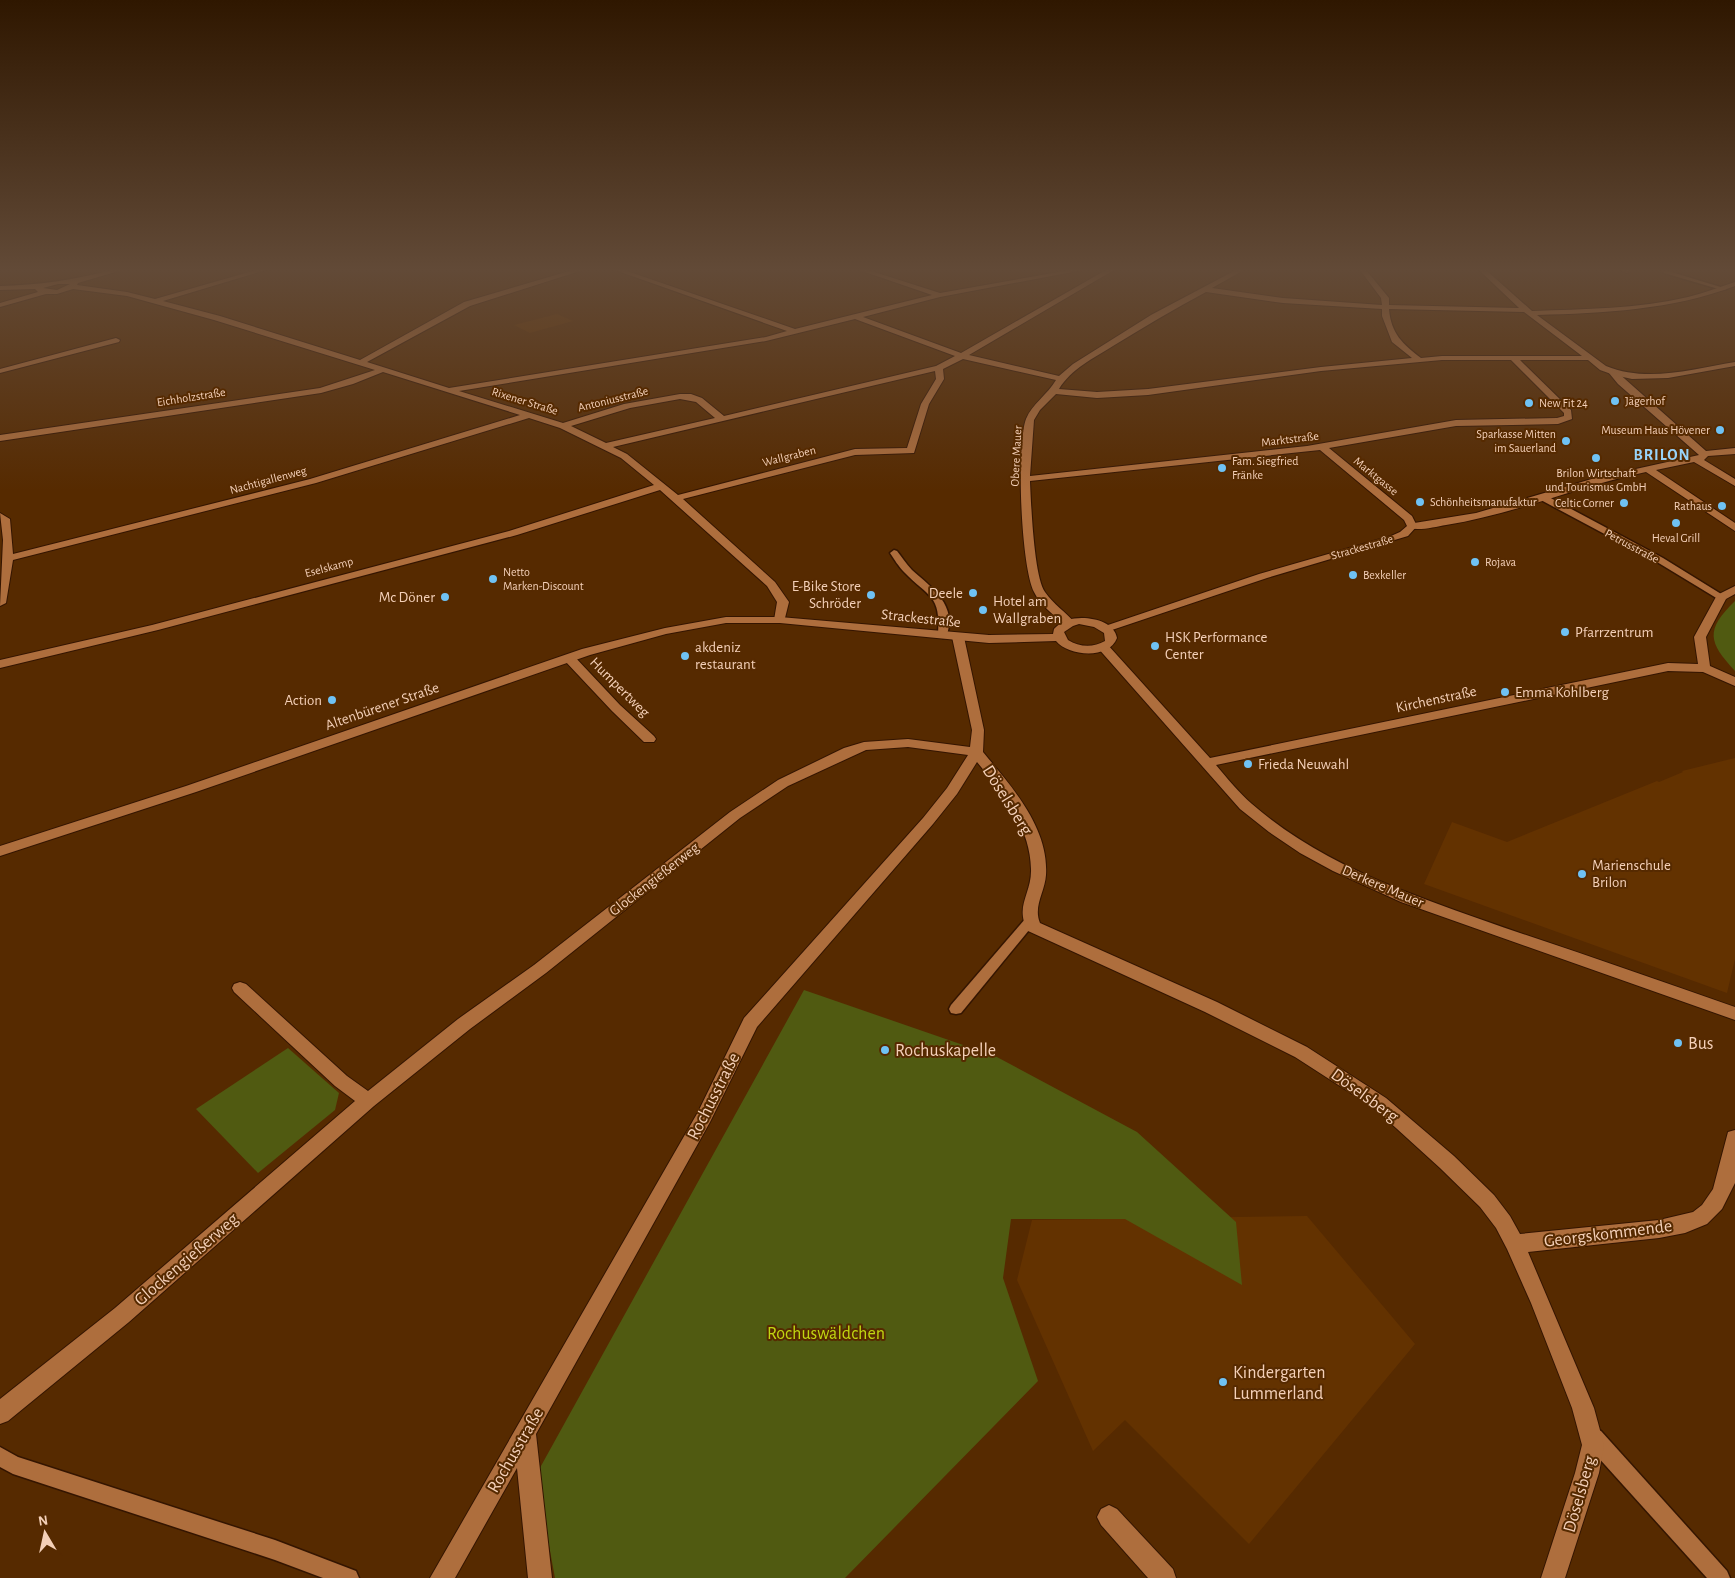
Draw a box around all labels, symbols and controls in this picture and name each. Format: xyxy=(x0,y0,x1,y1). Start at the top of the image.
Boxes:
street label: Antoniusstraße xyxy=(577,384,649,414)
street label: Rixener Straße xyxy=(490,385,560,417)
street label: Eichholzstraße xyxy=(156,386,226,408)
marker: Jägerhof xyxy=(1609,395,1621,407)
place label: Jägerhof xyxy=(1625,395,1666,407)
marker: New Fit 24 xyxy=(1523,397,1535,409)
place label: New Fit 24 xyxy=(1539,397,1588,409)
place label: Museum Haus Hövener xyxy=(1601,424,1710,436)
marker: Museum Haus Hövener xyxy=(1714,424,1726,436)
street label: Obere Mauer xyxy=(1008,425,1024,487)
place label: Sparkasse Mitten im Sauerland xyxy=(1476,428,1556,454)
street label: Marktstraße xyxy=(1261,430,1319,448)
marker: Sparkasse Mitten im Sauerland xyxy=(1560,435,1572,447)
street label: Wallgraben xyxy=(761,444,817,468)
district label: BRILON xyxy=(1633,447,1691,463)
marker: Brilon Wirtschaft und Tourismus GmbH xyxy=(1590,452,1602,464)
place label: Fam. Siegfried Fränke xyxy=(1232,455,1299,481)
street label: Marktgasse xyxy=(1351,455,1401,497)
marker: Fam. Siegfried Fränke xyxy=(1216,462,1228,474)
street label: Nachtigallenweg xyxy=(228,464,308,496)
place label: Brilon Wirtschaft und Tourismus GmbH xyxy=(1545,467,1647,493)
marker: Schönheitsmanufaktur xyxy=(1414,496,1426,508)
place label: Schönheitsmanufaktur xyxy=(1430,496,1537,508)
place label: Celtic Corner xyxy=(1555,497,1614,509)
marker: Celtic Corner xyxy=(1618,497,1630,509)
place label: Rathaus xyxy=(1674,500,1712,512)
marker: Rathaus xyxy=(1716,500,1728,512)
marker: Heval Grill xyxy=(1670,517,1682,529)
street label: Petrusstraße xyxy=(1603,527,1661,565)
street label: Strackestraße xyxy=(1330,532,1394,562)
place label: Heval Grill xyxy=(1652,532,1700,544)
street label: Eselskamp xyxy=(304,555,354,579)
marker: Rojava xyxy=(1469,556,1481,568)
place label: Rojava xyxy=(1485,556,1517,569)
place label: Netto Marken-Discount xyxy=(503,566,584,592)
marker: Bexkeller xyxy=(1347,569,1359,581)
place label: Bexkeller xyxy=(1363,569,1406,581)
marker: Netto Marken-Discount xyxy=(487,573,499,585)
place label: E-Bike Store Schröder xyxy=(792,579,861,611)
place label: Deele xyxy=(929,586,963,601)
marker: Deele xyxy=(967,587,979,599)
marker: E-Bike Store Schröder xyxy=(865,589,877,601)
place label: Mc Döner xyxy=(379,590,435,605)
marker: Mc Döner xyxy=(439,591,451,603)
place label: Hotel am Wallgraben xyxy=(993,594,1061,626)
marker: Hotel am Wallgraben xyxy=(977,604,989,616)
street label: Strackestraße xyxy=(880,607,962,630)
place label: Pfarrzentrum xyxy=(1575,625,1653,640)
marker: Pfarrzentrum xyxy=(1559,626,1571,638)
place label: HSK Performance Center xyxy=(1165,630,1268,662)
place label: akdeniz restaurant xyxy=(695,640,756,672)
marker: HSK Performance Center xyxy=(1149,640,1161,652)
marker: akdeniz restaurant xyxy=(679,650,691,662)
street label: Humpertweg xyxy=(587,655,653,721)
street label: Altenbürener Straße xyxy=(323,680,441,733)
street label: Kirchenstraße xyxy=(1394,684,1478,715)
place label: Emma Kohlberg xyxy=(1515,685,1610,700)
marker: Emma Kohlberg xyxy=(1499,686,1511,698)
place label: Action xyxy=(284,693,322,708)
marker: Action xyxy=(326,694,338,706)
place label: Frieda Neuwahl xyxy=(1258,757,1349,772)
marker: Frieda Neuwahl xyxy=(1242,758,1254,770)
street label: Döselsberg xyxy=(979,762,1036,839)
street label: Glockengießerweg xyxy=(607,839,702,919)
place label: Marienschule Brilon xyxy=(1592,858,1671,890)
street label: Derkere Mauer xyxy=(1340,863,1426,910)
marker: Marienschule Brilon xyxy=(1576,868,1588,880)
place label: Bus xyxy=(1688,1035,1714,1053)
marker: Bus xyxy=(1672,1037,1684,1049)
place label: Rochuskapelle xyxy=(895,1042,996,1060)
marker: Rochuskapelle xyxy=(879,1044,891,1056)
street label: Rochusstraße xyxy=(684,1050,743,1143)
street label: Döselsberg xyxy=(1327,1065,1402,1126)
street label: Glockengießerweg xyxy=(131,1210,242,1310)
street label: Georgskommende xyxy=(1543,1217,1673,1251)
park label: Rochuswäldchen xyxy=(767,1325,885,1343)
place label: Kindergarten Lummerland xyxy=(1233,1364,1325,1403)
marker: Kindergarten Lummerland xyxy=(1217,1376,1229,1388)
street label: Rochusstraße xyxy=(484,1405,547,1496)
street label: Döselsberg xyxy=(1560,1454,1600,1535)
north arrow xyxy=(20,1508,70,1558)
text: N xyxy=(37,1513,49,1529)

